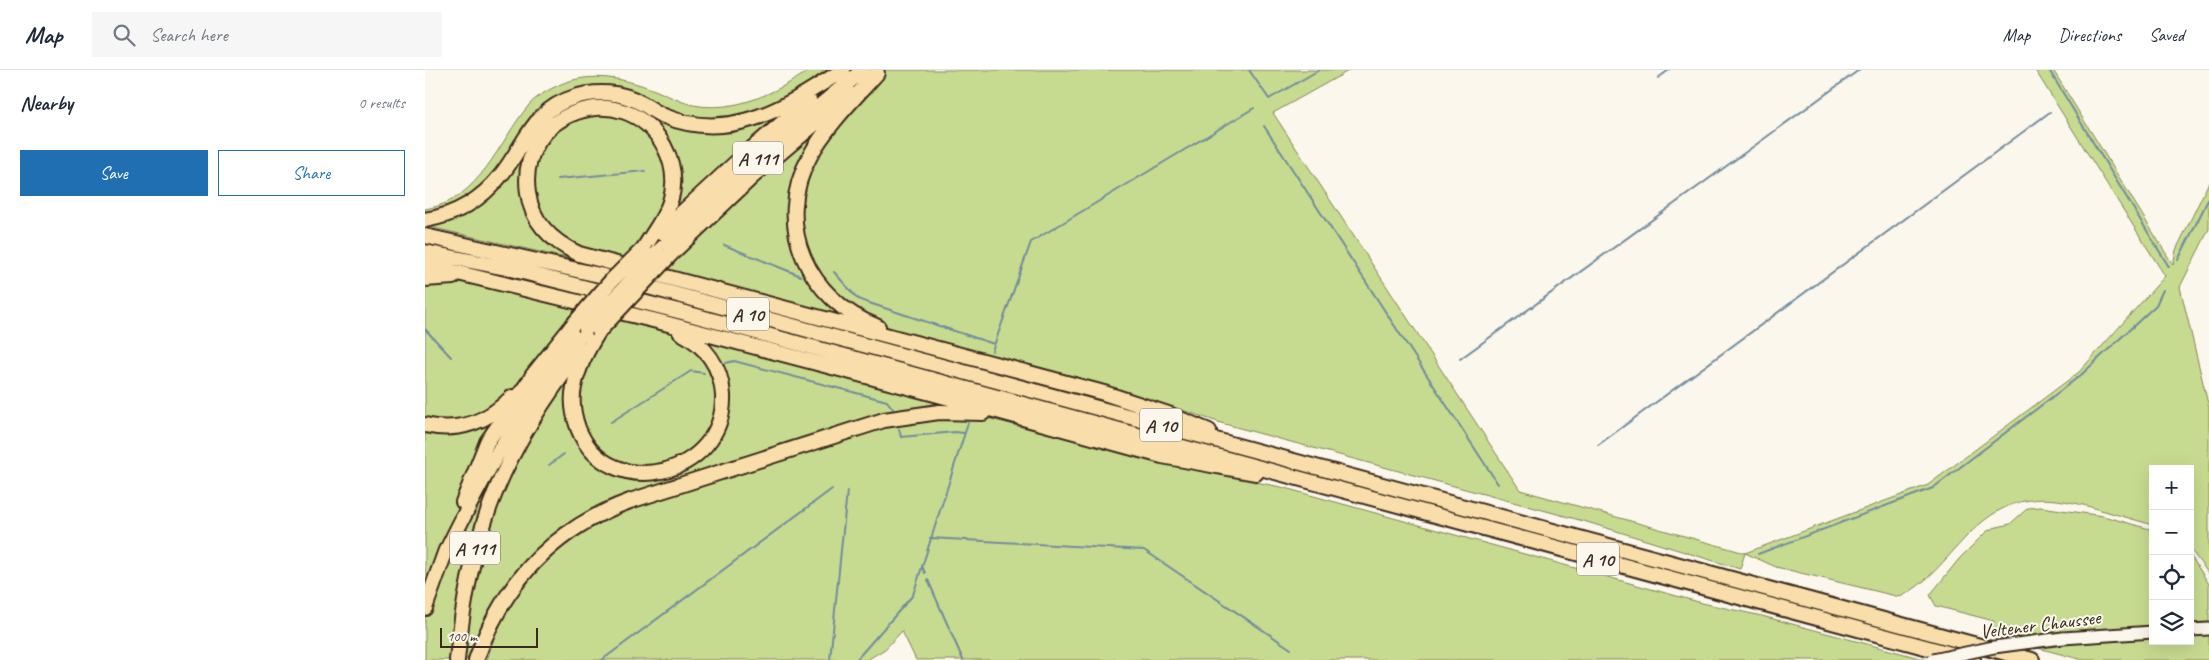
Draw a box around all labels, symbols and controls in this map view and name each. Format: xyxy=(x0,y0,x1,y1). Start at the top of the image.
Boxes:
search box xyxy=(92,12,442,57)
text: Map xyxy=(25,20,62,50)
icon: search xyxy=(110,21,138,49)
text: Search here xyxy=(150,23,228,47)
text: Map xyxy=(2003,24,2030,46)
text: Directions xyxy=(2058,24,2121,46)
text: Saved xyxy=(2149,24,2184,46)
text: Nearby xyxy=(20,90,73,116)
text: 0 results xyxy=(358,93,405,113)
road number: A 111 xyxy=(733,142,783,175)
button: Save xyxy=(20,150,208,196)
button: Share xyxy=(218,150,405,196)
road number: A 10 xyxy=(727,298,769,330)
road number: A 10 xyxy=(1140,408,1182,442)
map controls xyxy=(2149,465,2194,645)
button: + xyxy=(2149,465,2194,510)
button: − xyxy=(2149,510,2194,555)
road number: A 111 xyxy=(450,532,500,564)
road number: A 10 xyxy=(1577,542,1619,576)
button: locate xyxy=(2149,555,2194,600)
button: layers xyxy=(2149,600,2194,645)
street label: Veltener Chaussee xyxy=(1978,605,2103,644)
scale bar xyxy=(440,625,537,648)
text: 100 m xyxy=(447,628,477,645)

